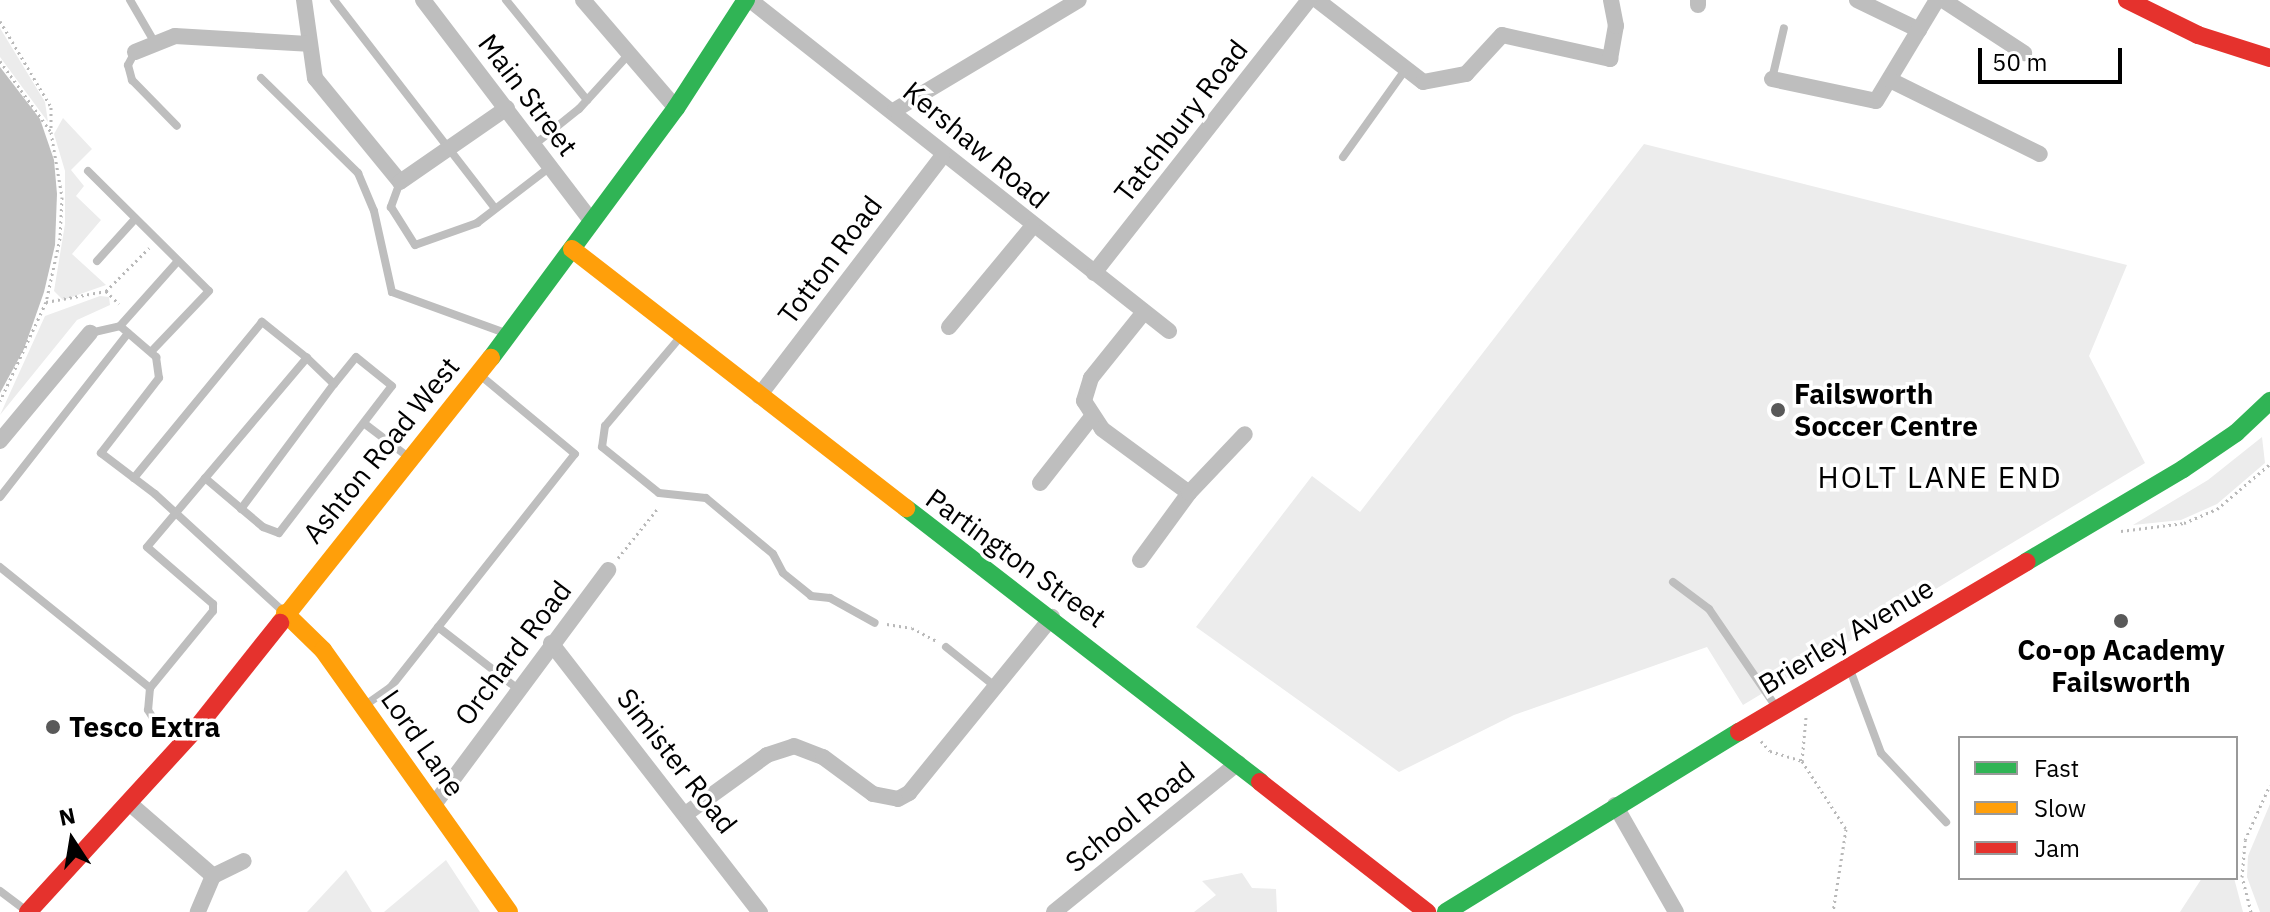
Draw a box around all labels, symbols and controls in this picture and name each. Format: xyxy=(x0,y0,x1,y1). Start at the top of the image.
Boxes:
street label: Main Street xyxy=(471,27,585,163)
scale bar xyxy=(1982,32,2126,82)
street label: Tatchbury Road xyxy=(1107,33,1255,209)
text: 50 m xyxy=(1992,46,2047,78)
street label: Kershaw Road xyxy=(896,74,1056,216)
street label: Totton Road xyxy=(771,189,889,331)
street label: Ashton Road West xyxy=(296,350,466,550)
place label: Failsworth Soccer Centre xyxy=(1794,377,1978,443)
marker: Failsworth Soccer Centre xyxy=(1769,401,1787,419)
district label: HOLT LANE END xyxy=(1817,459,2063,495)
street label: Partington Street xyxy=(919,481,1113,635)
street label: Brierley Avenue xyxy=(1752,571,1940,701)
street label: Orchard Road xyxy=(448,574,578,732)
marker: Co-op Academy Failsworth xyxy=(2112,612,2130,630)
place label: Co-op Academy Failsworth xyxy=(2017,633,2225,699)
street label: Simister Road xyxy=(610,682,744,840)
street label: Lord Lane xyxy=(374,683,472,803)
place label: Tesco Extra xyxy=(69,710,220,744)
marker: Tesco Extra xyxy=(44,718,62,736)
legend xyxy=(1958,736,2238,880)
text: Fast xyxy=(2034,752,2079,784)
street label: School Road xyxy=(1059,755,1201,879)
text: Slow xyxy=(2034,792,2086,824)
north arrow xyxy=(32,800,112,880)
text: N xyxy=(56,800,78,832)
text: Jam xyxy=(2034,832,2080,864)

